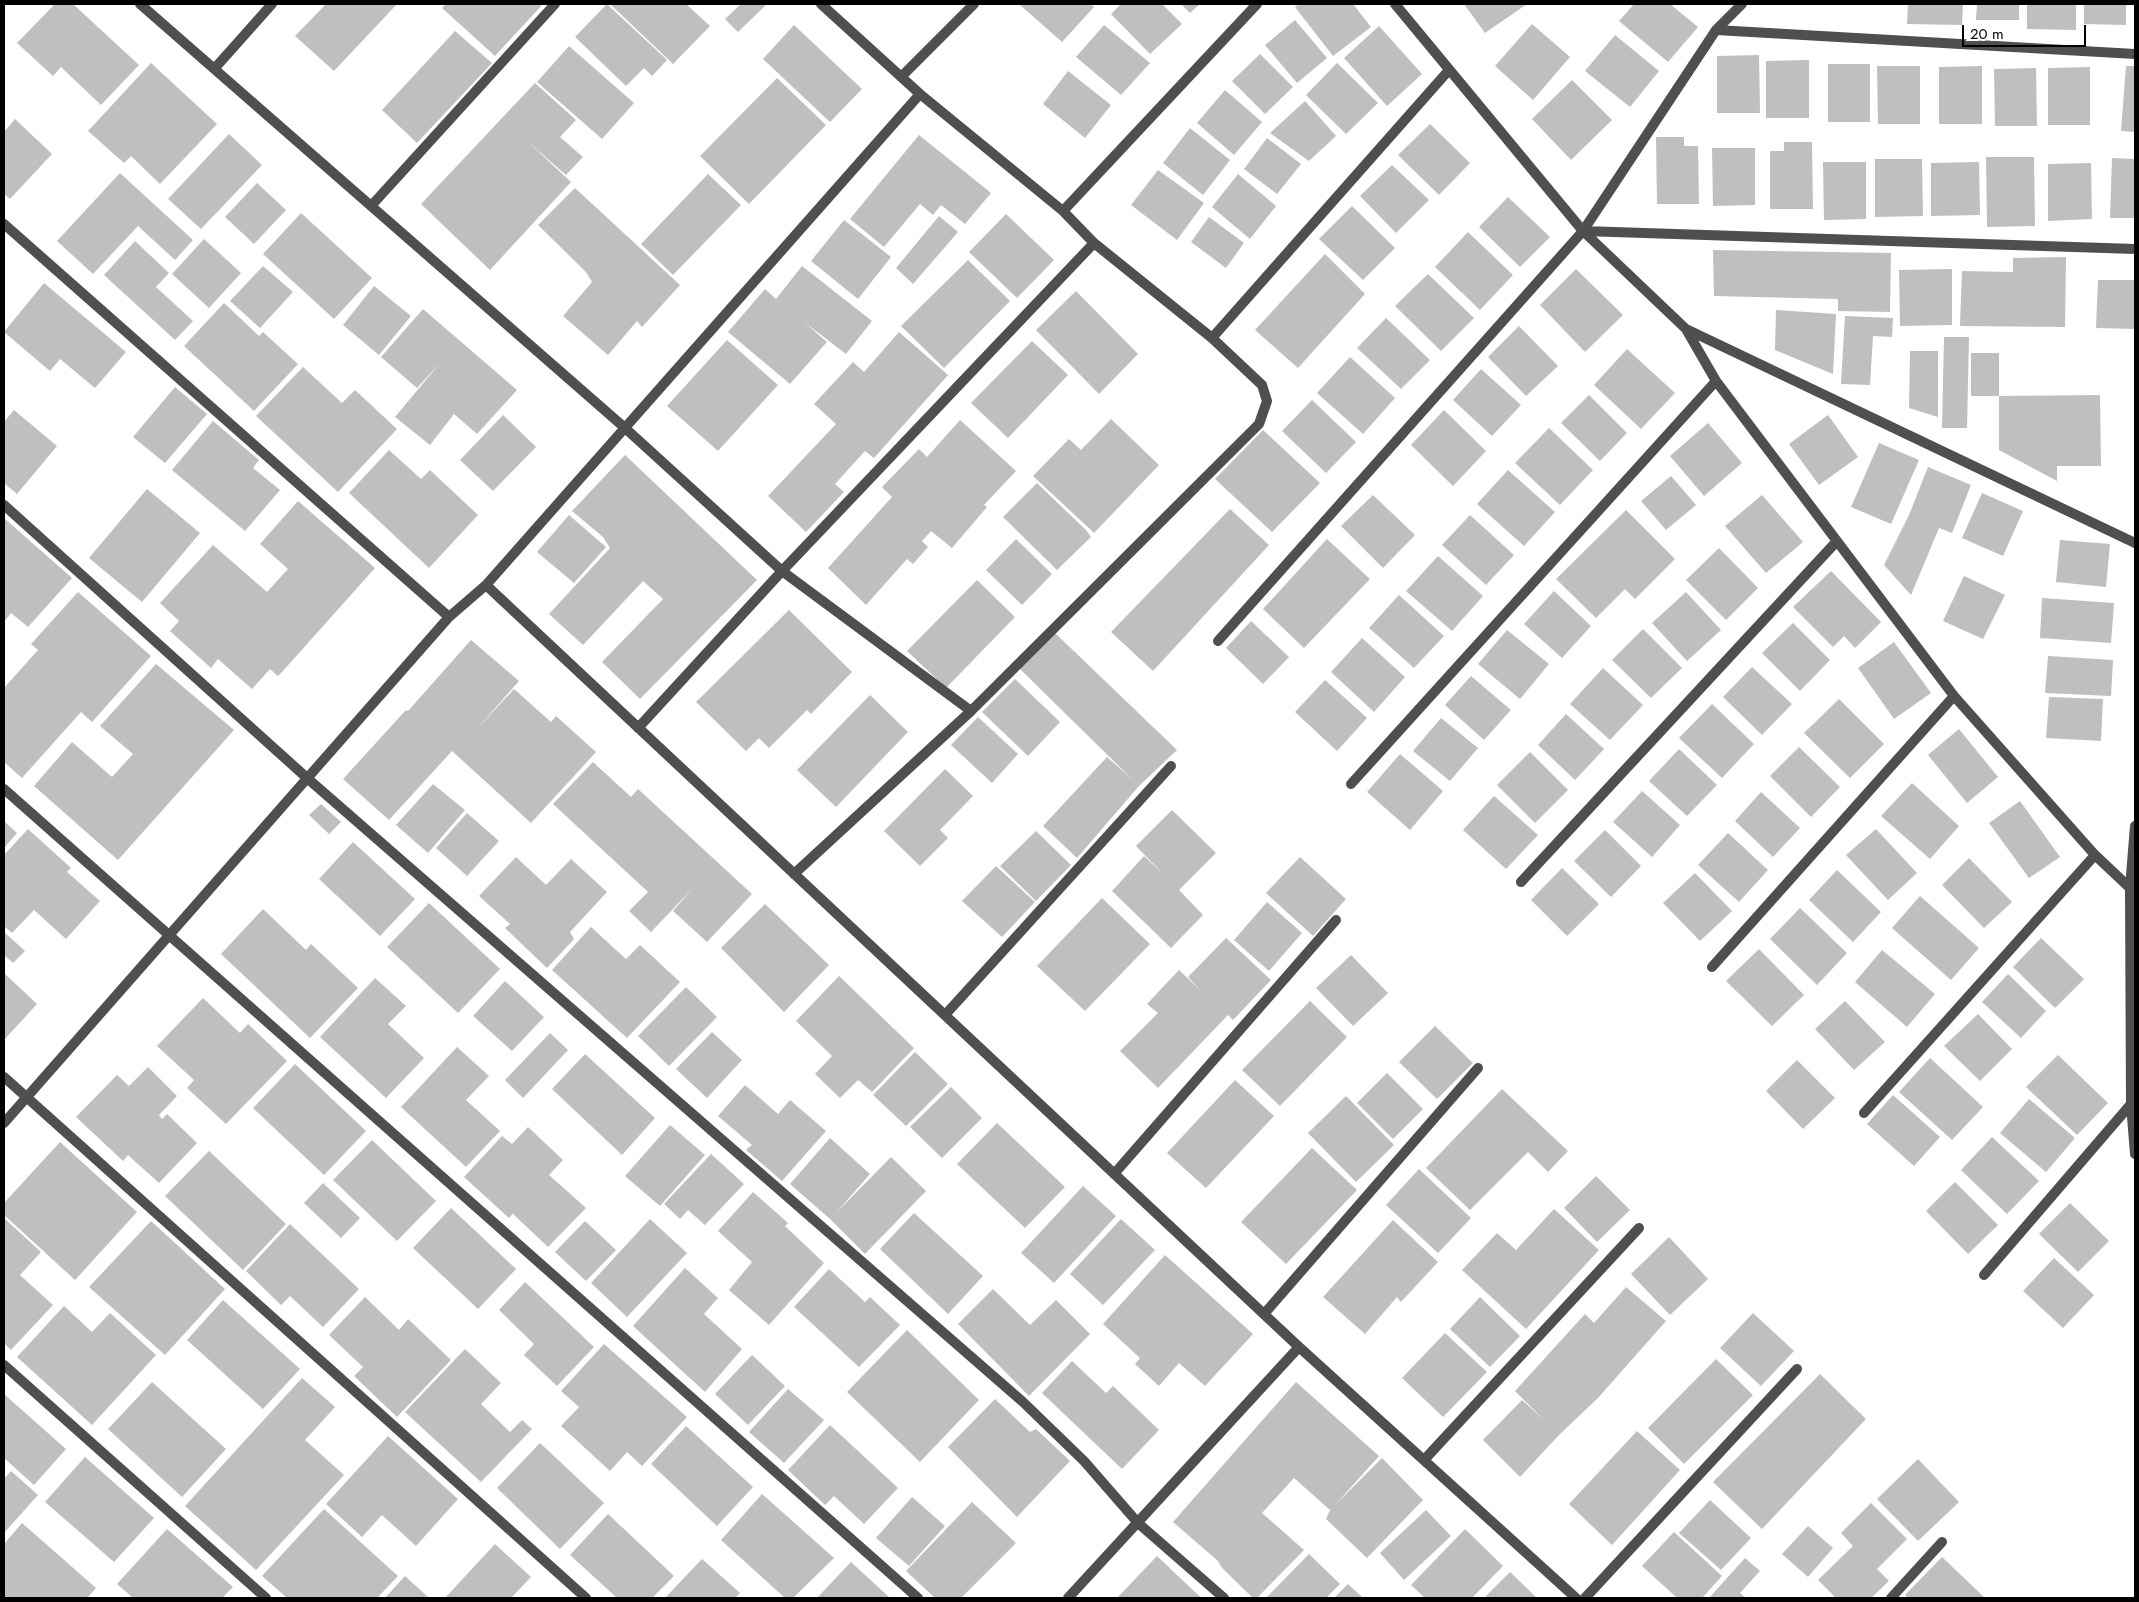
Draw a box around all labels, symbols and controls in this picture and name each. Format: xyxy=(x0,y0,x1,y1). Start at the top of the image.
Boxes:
scale bar xyxy=(1964,15,2088,47)
text: 20 m xyxy=(1970,23,2004,45)

